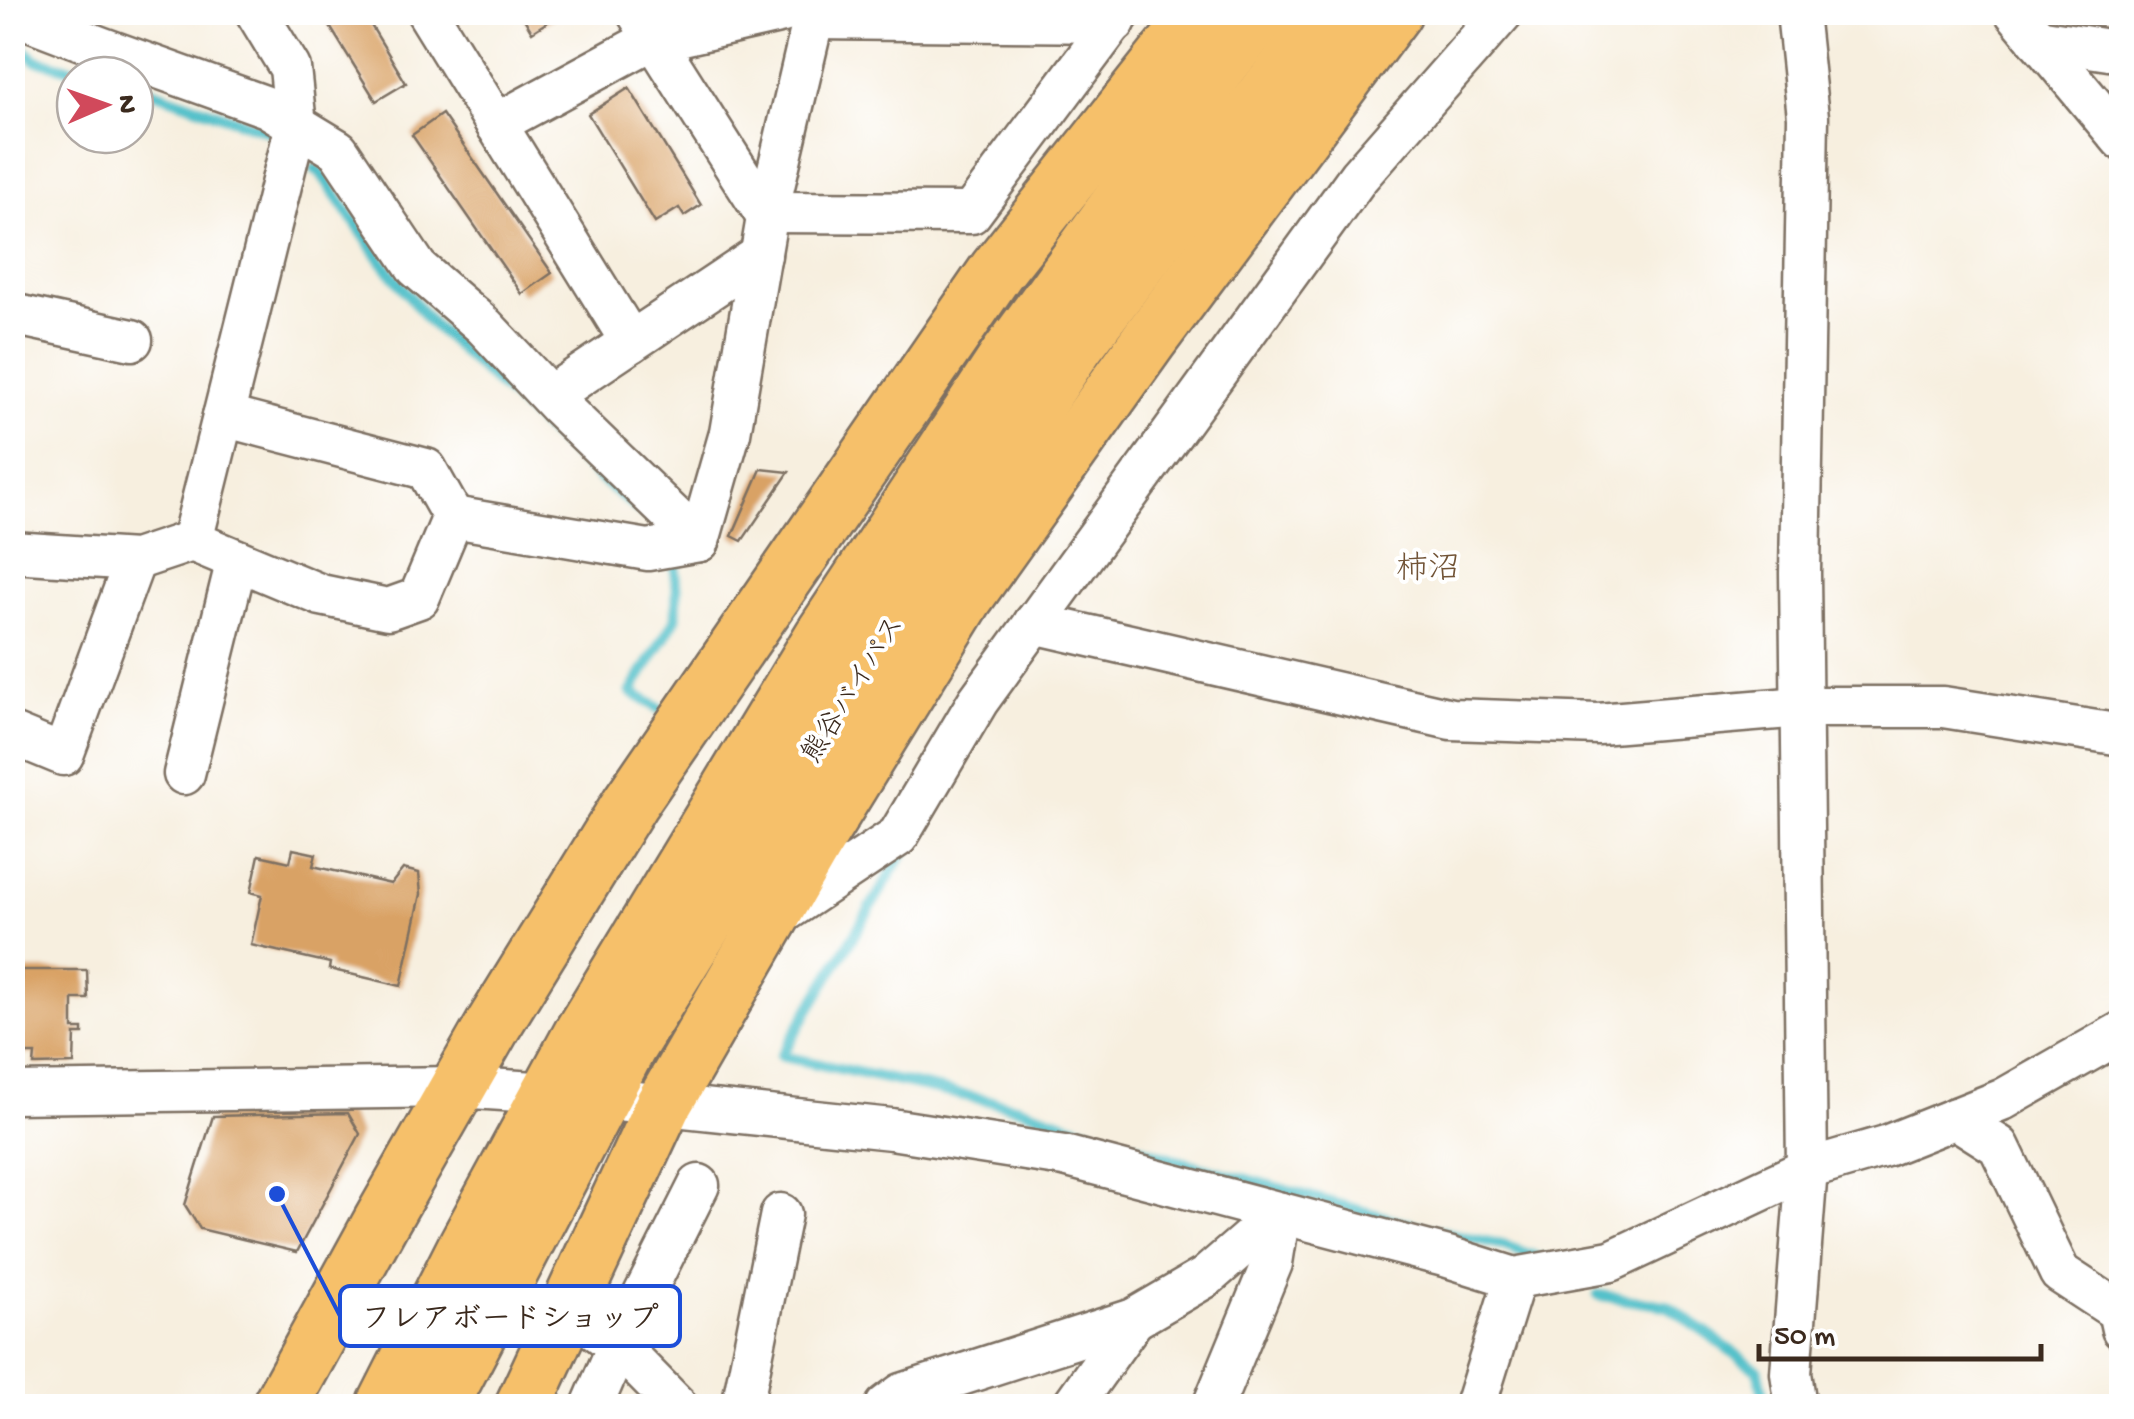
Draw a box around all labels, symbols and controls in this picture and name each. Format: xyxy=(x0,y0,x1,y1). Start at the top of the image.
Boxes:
north arrow xyxy=(55,55,155,155)
text: N xyxy=(109,95,142,114)
district label: 柿沼 xyxy=(1396,551,1460,590)
street label: 熊谷バイパス xyxy=(796,610,913,770)
callout: フレアボードショップ xyxy=(340,1286,680,1346)
scale bar xyxy=(1759,1299,2042,1361)
text: フレアボードショップ xyxy=(361,1302,659,1339)
text: 50 m xyxy=(1774,1321,1835,1356)

